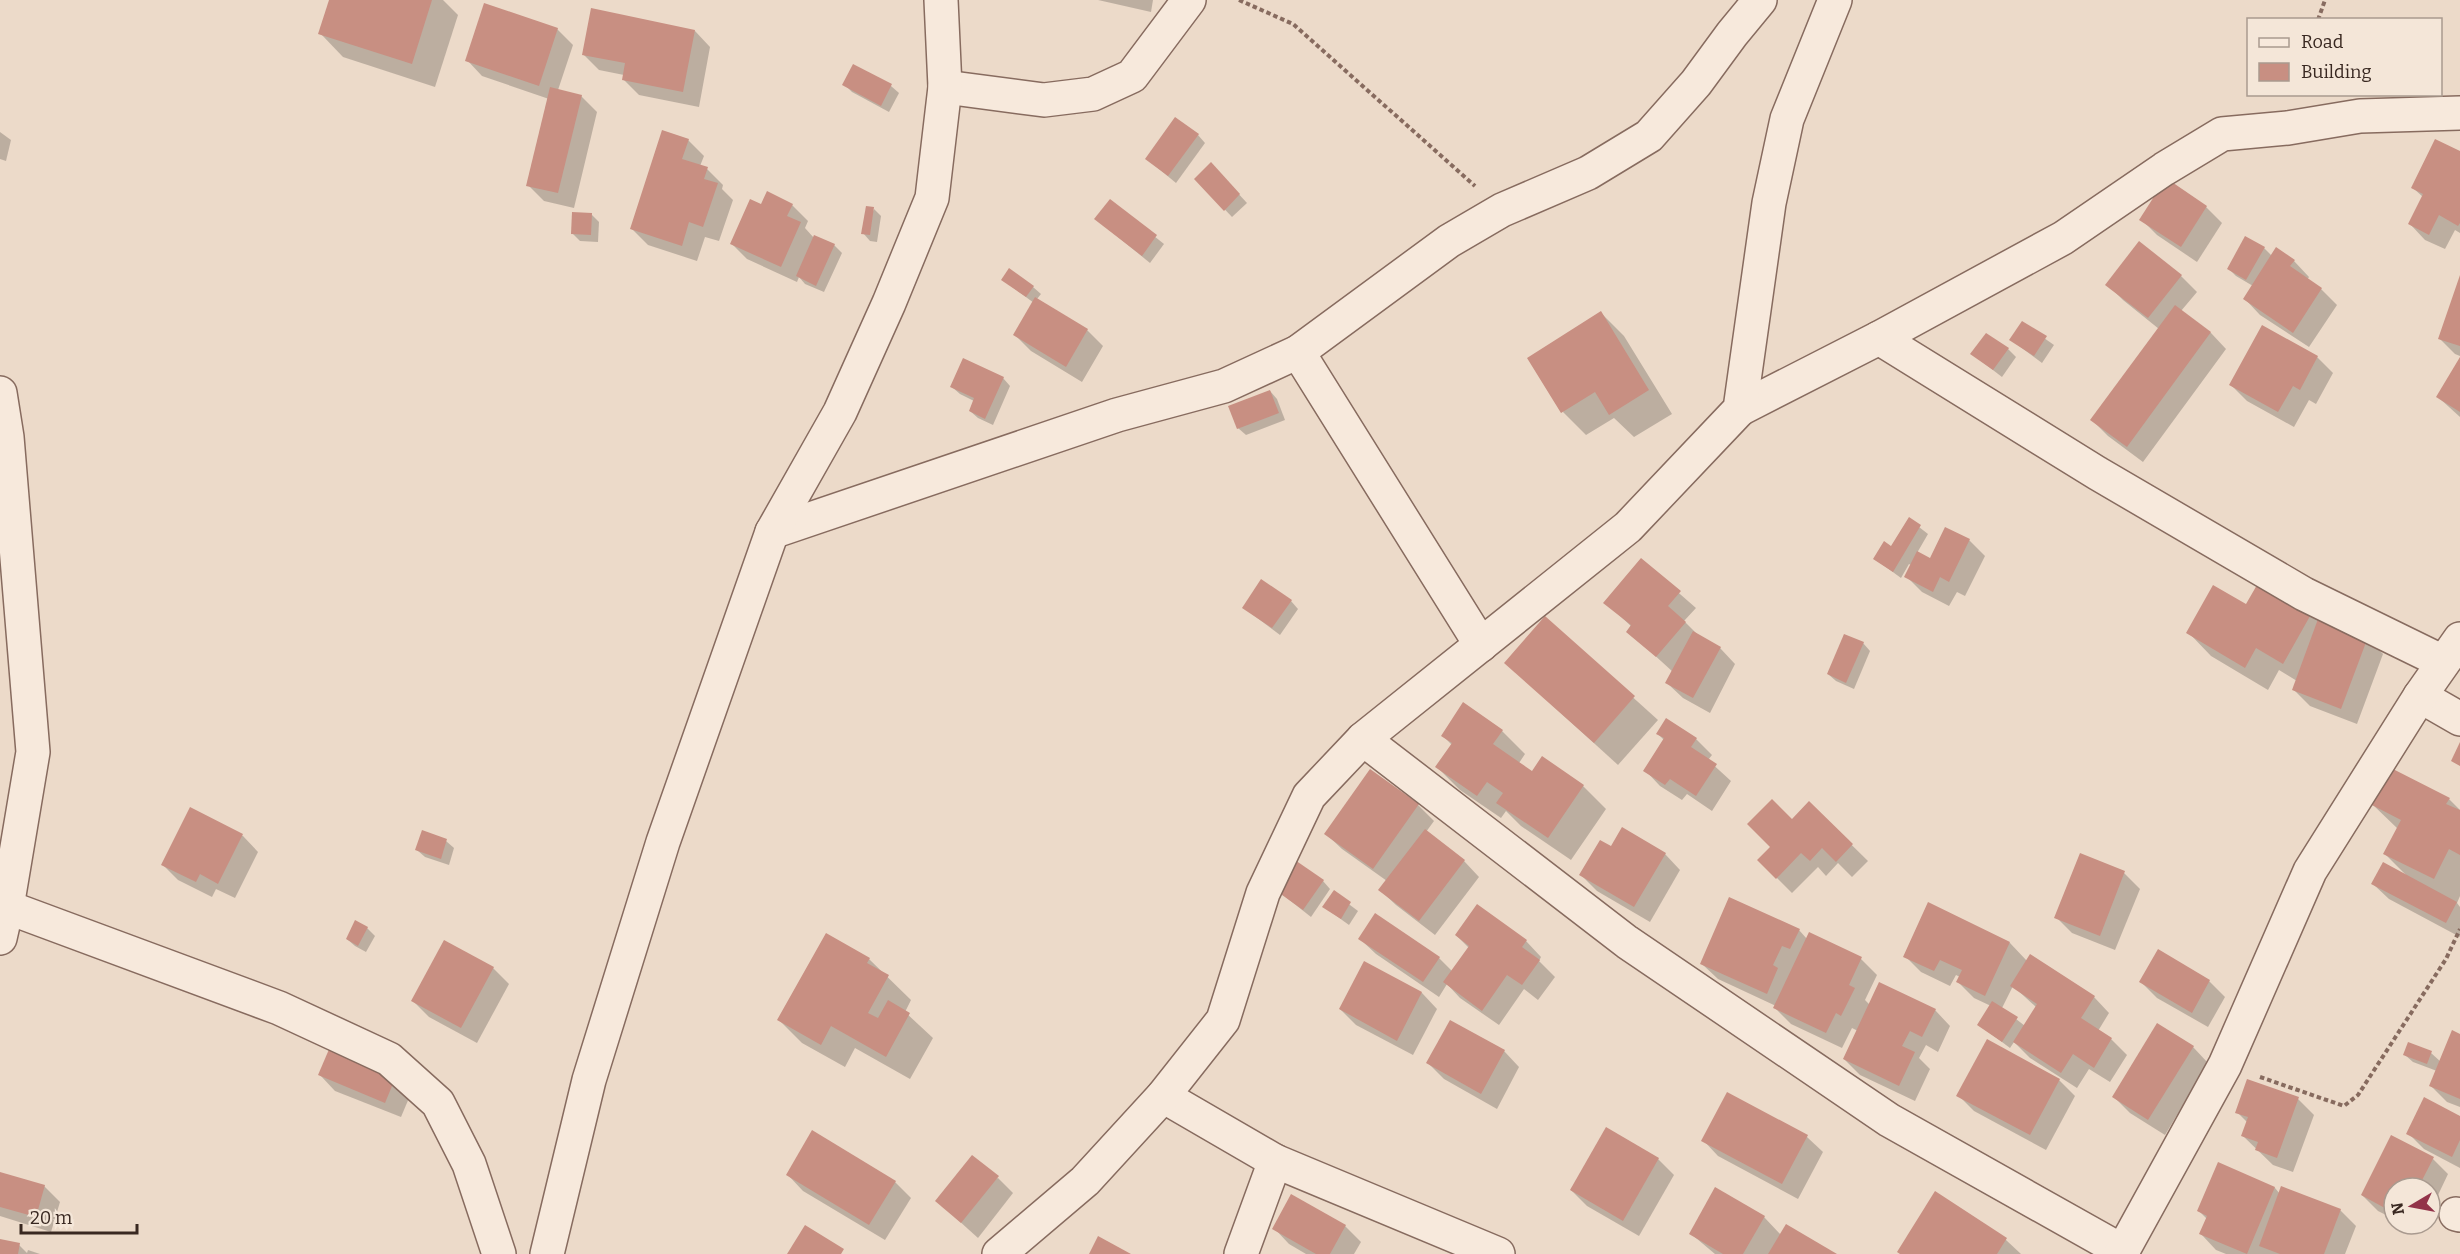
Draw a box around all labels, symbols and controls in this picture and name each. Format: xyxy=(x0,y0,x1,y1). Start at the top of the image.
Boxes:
legend xyxy=(2247,18,2442,96)
text: Road xyxy=(2301,31,2344,53)
text: Building xyxy=(2301,61,2372,83)
north arrow xyxy=(2382,1176,2442,1236)
scale bar xyxy=(21,1197,136,1235)
text: N xyxy=(2387,1201,2408,1216)
text: 20 m xyxy=(30,1207,72,1229)

